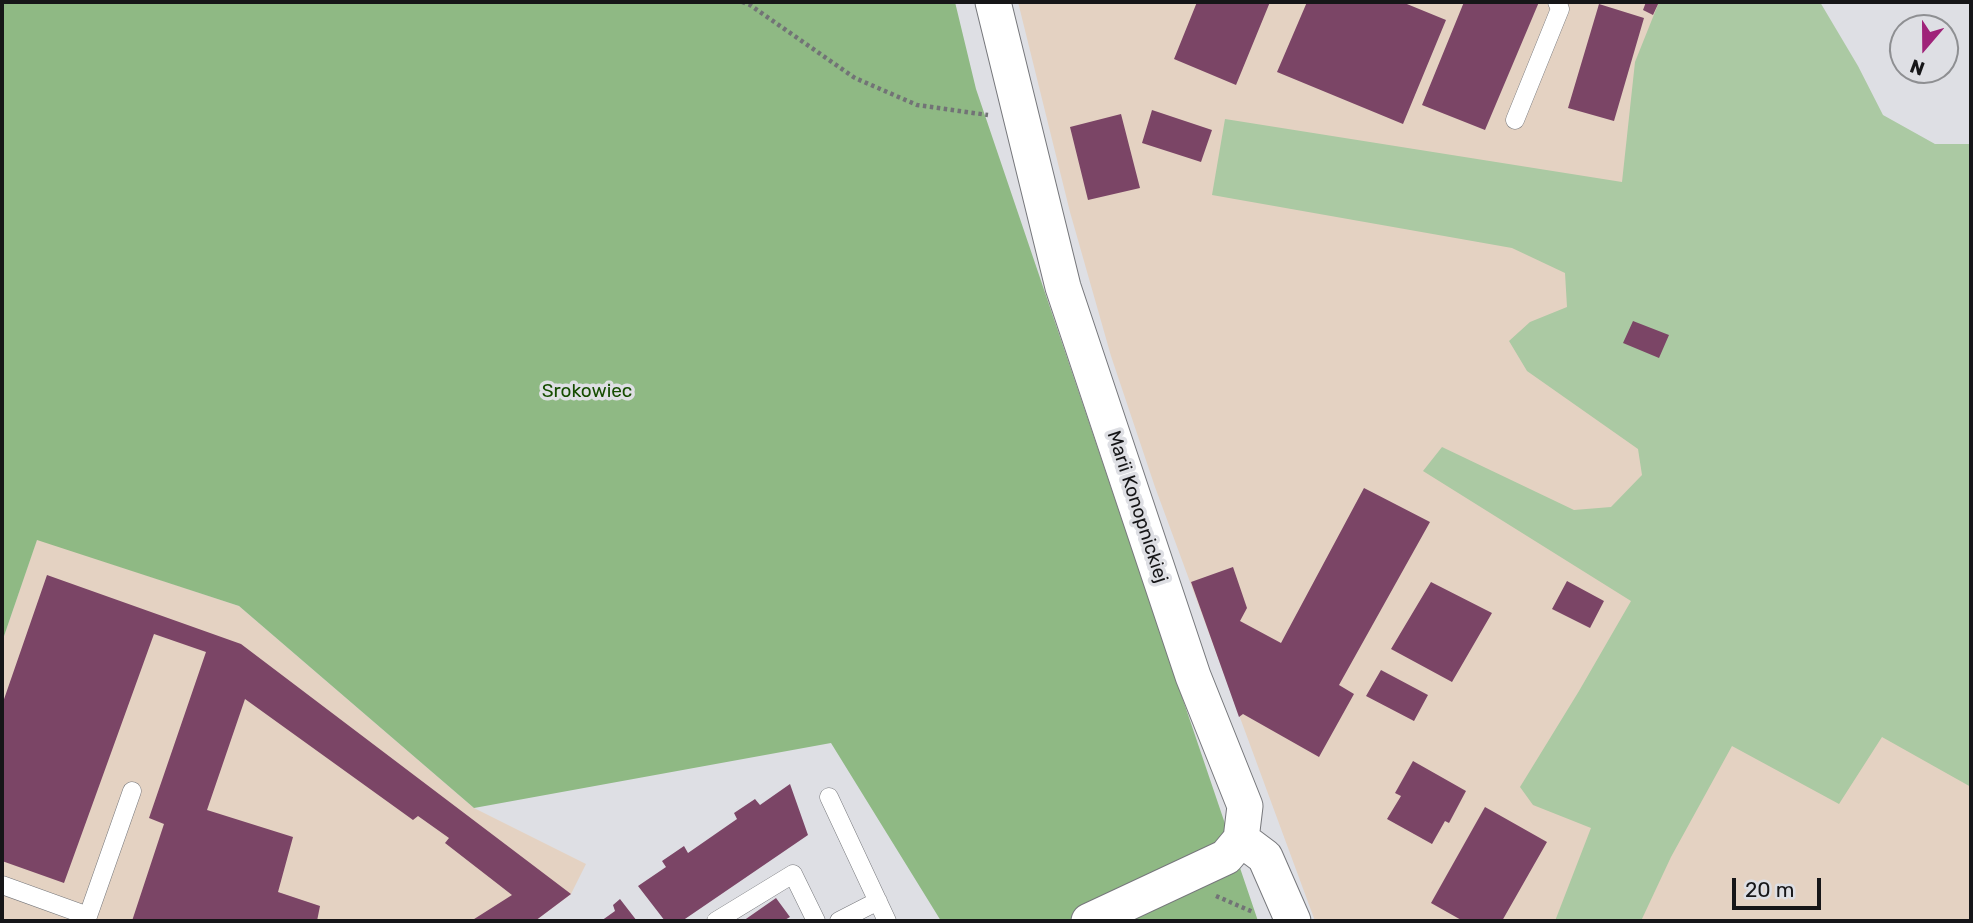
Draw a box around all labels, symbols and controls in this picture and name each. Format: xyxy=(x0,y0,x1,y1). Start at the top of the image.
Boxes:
north arrow xyxy=(1889,14,1959,84)
text: N xyxy=(1907,54,1928,80)
park label: Srokowiec xyxy=(542,381,632,403)
street label: Marii Konopnickiej xyxy=(1102,428,1172,586)
scale bar xyxy=(1735,864,1824,908)
text: 20 m xyxy=(1745,877,1794,902)

